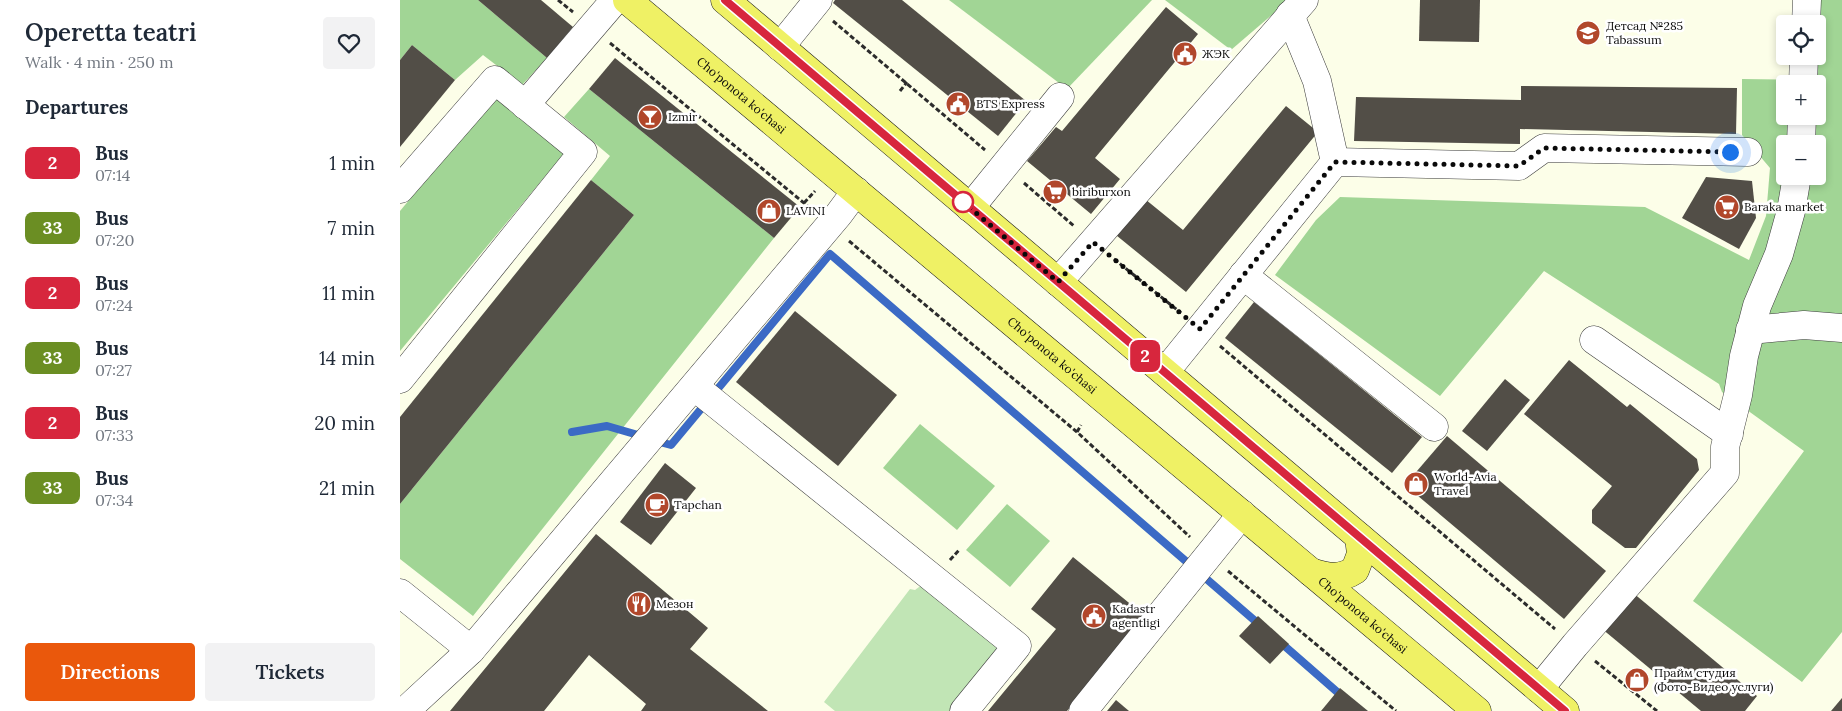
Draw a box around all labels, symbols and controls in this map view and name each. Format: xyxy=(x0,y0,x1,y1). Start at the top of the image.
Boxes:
map controls xyxy=(1776,15,1826,185)
button: locate xyxy=(1776,15,1826,65)
text: Operetta teatri xyxy=(25,17,196,48)
button: heart xyxy=(323,17,375,69)
place label: Детсад №285 Tabassum xyxy=(1606,18,1683,47)
school or university icon: Детсад №285 Tabassum xyxy=(1575,20,1601,46)
public building icon: ЖЭК xyxy=(1172,41,1198,67)
place label: ЖЭК xyxy=(1202,46,1231,61)
text: Walk · 4 min · 250 m xyxy=(25,52,173,72)
street label: Cho'ponota ko'chasi xyxy=(694,54,789,137)
button: + xyxy=(1776,75,1826,125)
public building icon: BTS Express xyxy=(945,91,971,117)
text: Departures xyxy=(25,95,128,119)
place label: BTS Express xyxy=(976,96,1045,111)
bar icon: Izmir xyxy=(637,104,663,130)
place label: Izmir xyxy=(668,109,698,124)
button: − xyxy=(1776,135,1826,185)
your location xyxy=(1718,140,1743,165)
text: Bus xyxy=(95,141,128,165)
text: 2 xyxy=(48,151,57,174)
text: 1 min xyxy=(329,151,375,175)
text: 07:14 xyxy=(95,165,130,185)
supermarket icon: biriburxon xyxy=(1042,179,1068,205)
place label: biriburxon xyxy=(1072,184,1131,199)
unlabelled marker xyxy=(952,191,974,213)
supermarket icon: Baraka market xyxy=(1714,194,1740,220)
shop icon: LAVINI xyxy=(756,198,782,224)
place label: Baraka market xyxy=(1744,199,1825,214)
place label: LAVINI xyxy=(786,203,825,218)
text: Bus xyxy=(95,206,128,230)
text: 33 xyxy=(42,216,63,239)
text: 7 min xyxy=(327,216,375,240)
text: 07:20 xyxy=(95,230,135,250)
text: Bus xyxy=(95,271,128,295)
text: 2 xyxy=(48,281,57,304)
text: 11 min xyxy=(322,281,375,305)
text: 07:24 xyxy=(95,295,133,315)
street label: Cho'ponota ko'chasi xyxy=(1005,313,1100,397)
text: Bus xyxy=(95,336,128,360)
line badge: 2 xyxy=(1129,340,1161,372)
text: 2 xyxy=(1140,344,1150,367)
text: 33 xyxy=(42,346,63,369)
text: 14 min xyxy=(319,346,375,370)
text: 07:27 xyxy=(95,360,132,380)
text: Bus xyxy=(95,401,128,425)
text: 2 xyxy=(48,411,57,434)
text: 20 min xyxy=(314,411,375,435)
text: 07:33 xyxy=(95,425,134,445)
text: Bus xyxy=(95,466,128,490)
place label: World-Avia Travel xyxy=(1434,469,1497,498)
shop icon: World-Avia Travel xyxy=(1403,471,1429,497)
text: 33 xyxy=(42,476,63,499)
text: 21 min xyxy=(319,476,375,500)
text: 07:34 xyxy=(95,490,134,510)
cafe icon: Tapchan xyxy=(644,492,670,518)
place label: Tapchan xyxy=(674,497,722,512)
street label: Cho'ponota ko'chasi xyxy=(1315,573,1411,657)
restaurant icon: Мезон xyxy=(626,591,652,617)
place label: Мезон xyxy=(656,596,694,611)
place label: Kadastr agentligi xyxy=(1112,601,1160,630)
public building icon: Kadastr agentligi xyxy=(1081,603,1107,629)
button: Directions xyxy=(25,643,195,701)
button: Tickets xyxy=(205,643,375,701)
place label: Прайм студия (Фото-Видео услуги) xyxy=(1654,665,1774,695)
shop icon: Прайм студия (Фото-Видео услуги) xyxy=(1624,667,1650,693)

